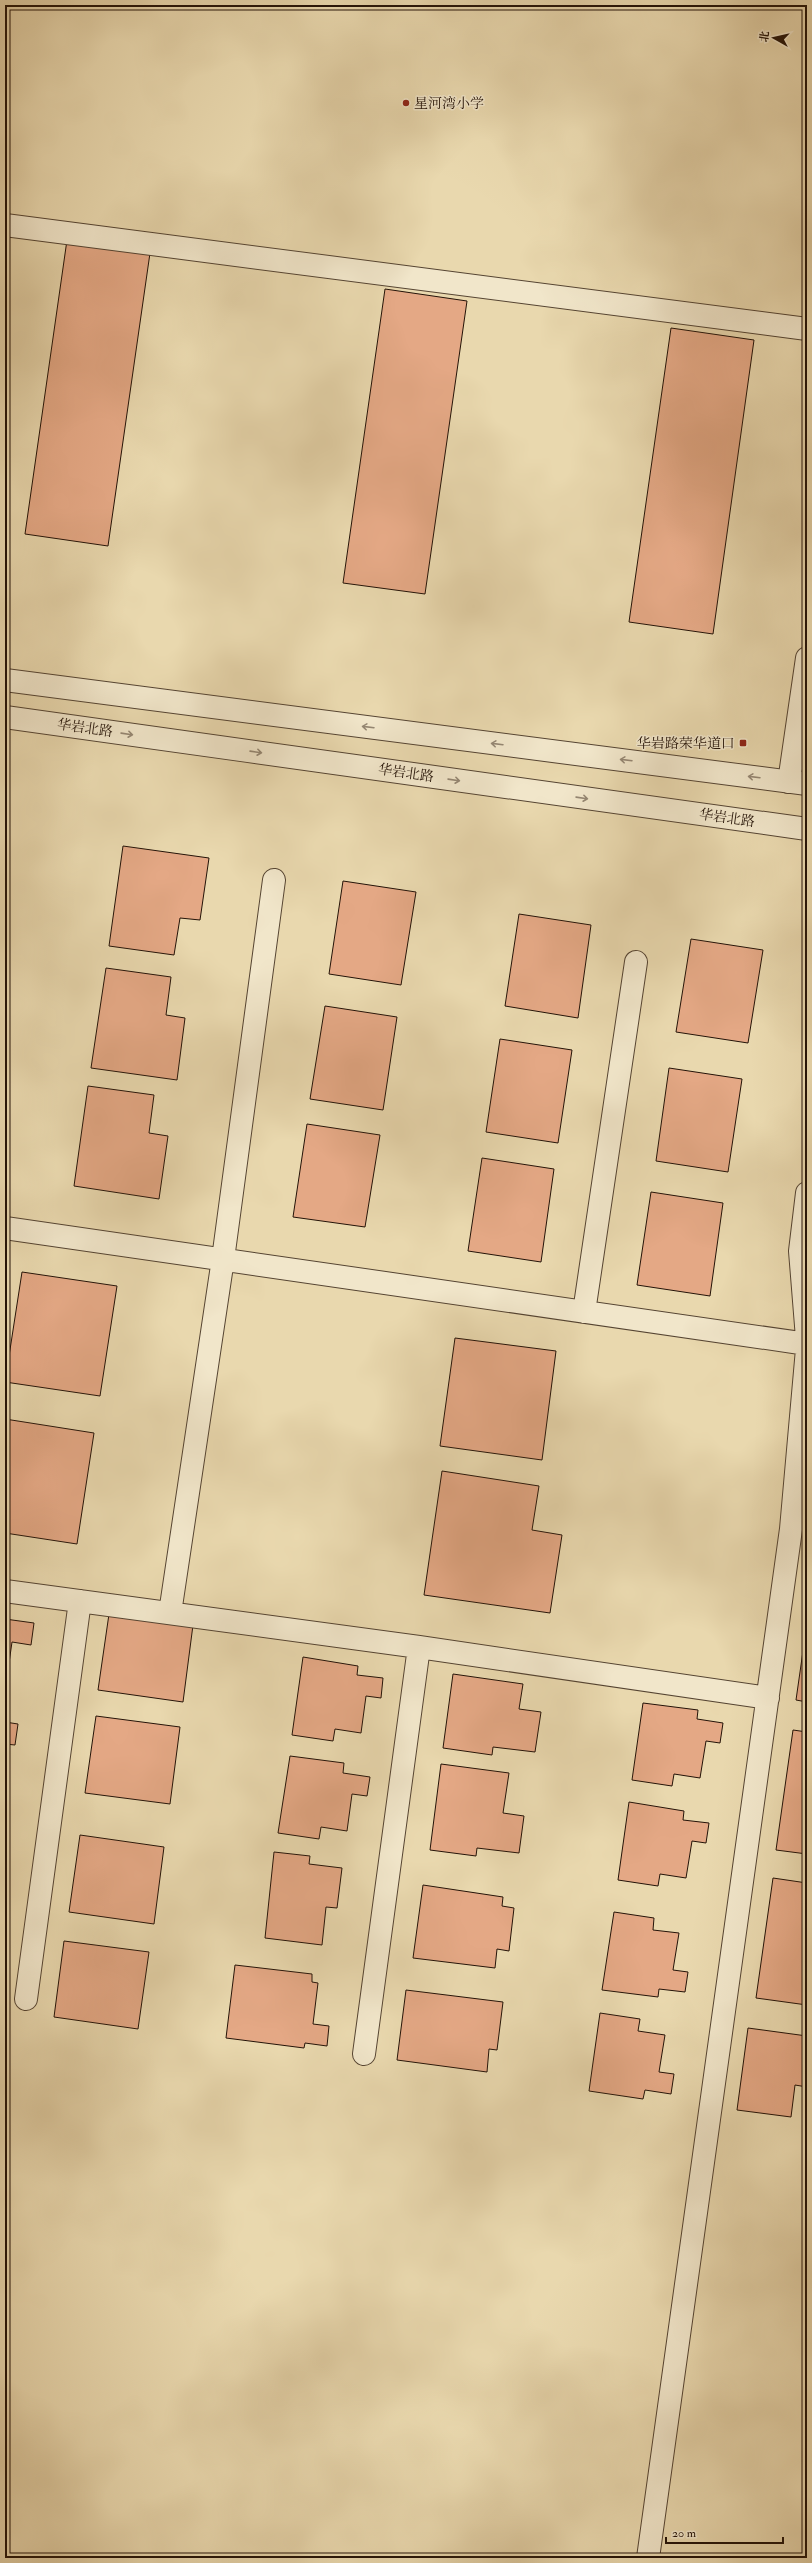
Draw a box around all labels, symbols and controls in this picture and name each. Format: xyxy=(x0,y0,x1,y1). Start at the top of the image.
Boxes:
north arrow xyxy=(754,18,794,58)
text: 北 xyxy=(757,30,772,43)
place label: 星河湾小学 xyxy=(414,95,484,112)
marker: 星河湾小学 xyxy=(401,98,411,108)
street label: 华岩北路 xyxy=(56,716,114,740)
one-way arrow xyxy=(362,723,375,731)
one-way arrow xyxy=(120,730,133,738)
place label: 华岩路荣华道口 xyxy=(637,735,735,752)
marker: 华岩路荣华道口 xyxy=(738,738,748,748)
one-way arrow xyxy=(491,740,504,748)
one-way arrow xyxy=(249,748,262,756)
one-way arrow xyxy=(619,757,632,764)
street label: 华岩北路 xyxy=(377,761,435,785)
one-way arrow xyxy=(748,773,761,781)
one-way arrow xyxy=(447,776,460,784)
one-way arrow xyxy=(575,794,588,802)
street label: 华岩北路 xyxy=(698,806,756,830)
scale bar xyxy=(666,2519,783,2545)
text: 20 m xyxy=(672,2526,697,2541)

